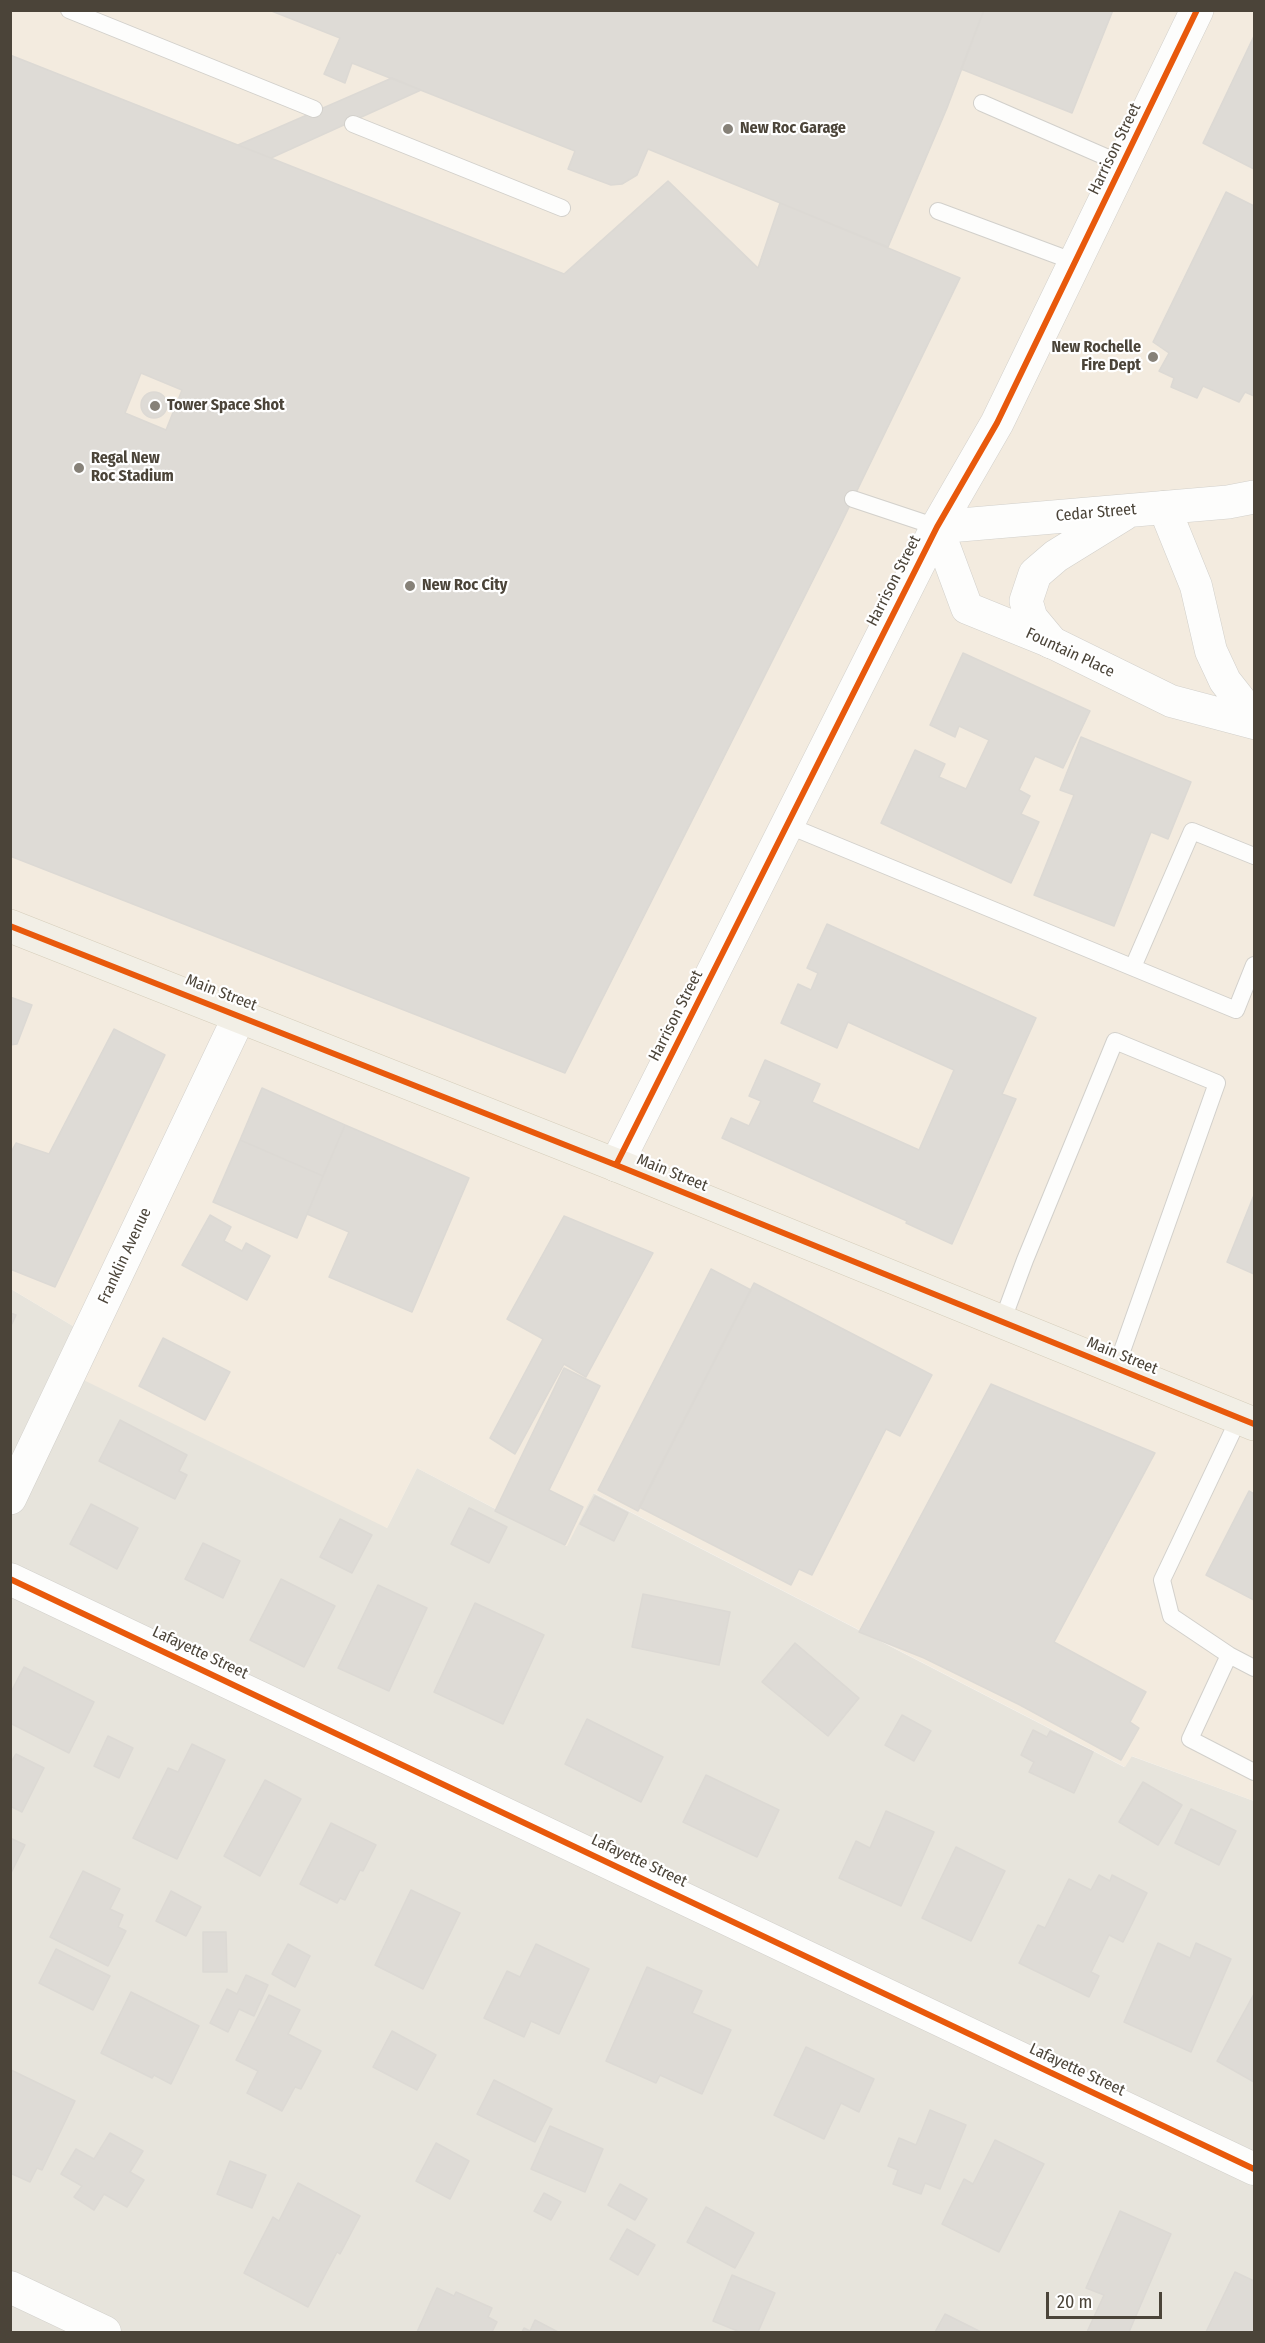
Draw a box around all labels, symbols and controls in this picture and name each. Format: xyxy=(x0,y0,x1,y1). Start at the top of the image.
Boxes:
street label: Harrison Street xyxy=(1085,100,1145,198)
place label: New Roc Garage xyxy=(740,119,846,139)
marker: New Roc Garage xyxy=(721,122,735,136)
place label: New Rochelle Fire Dept xyxy=(1051,338,1141,376)
marker: New Rochelle Fire Dept xyxy=(1146,350,1160,364)
place label: Tower Space Shot xyxy=(167,396,285,416)
marker: Tower Space Shot xyxy=(148,399,162,413)
place label: Regal New Roc Stadium xyxy=(91,449,174,487)
marker: Regal New Roc Stadium xyxy=(72,461,86,475)
street label: Cedar Street xyxy=(1055,500,1137,526)
street label: Harrison Street xyxy=(863,532,925,630)
place label: New Roc City xyxy=(422,576,507,596)
marker: New Roc City xyxy=(403,579,417,593)
street label: Fountain Place xyxy=(1023,624,1117,682)
street label: Harrison Street xyxy=(645,967,707,1065)
street label: Main Street xyxy=(183,971,259,1015)
street label: Main Street xyxy=(634,1150,710,1196)
street label: Franklin Avenue xyxy=(94,1205,156,1307)
street label: Main Street xyxy=(1084,1333,1160,1379)
street label: Lafayette Street xyxy=(149,1622,251,1684)
street label: Lafayette Street xyxy=(588,1830,690,1892)
street label: Lafayette Street xyxy=(1026,2039,1128,2101)
scale bar xyxy=(1049,2280,1164,2318)
text: 20 m xyxy=(1057,2291,1092,2313)

